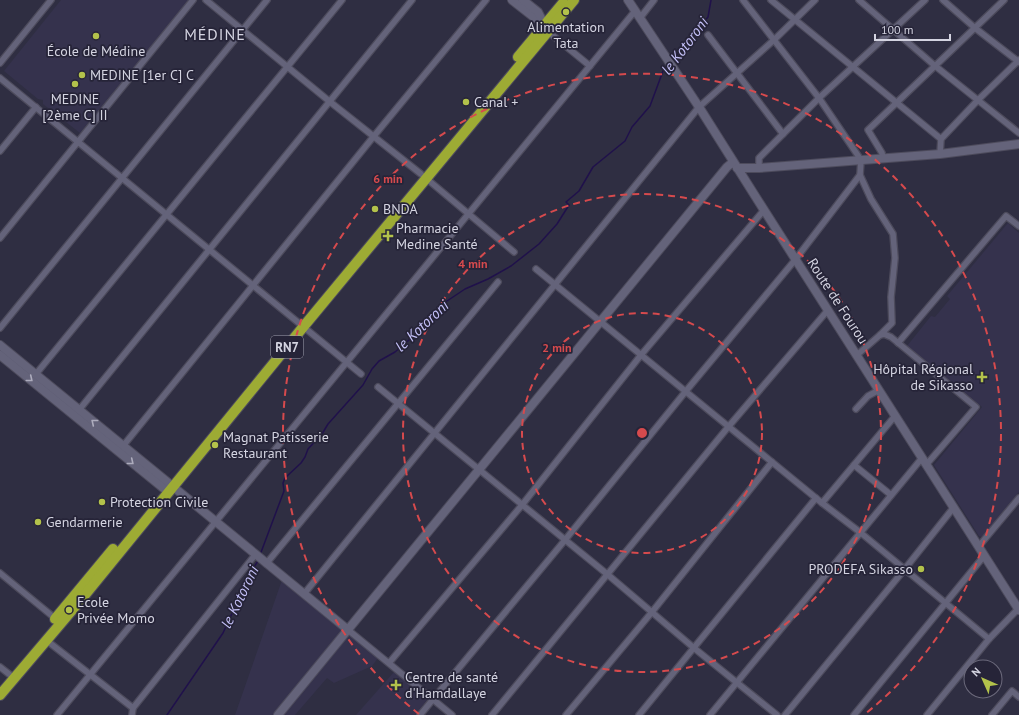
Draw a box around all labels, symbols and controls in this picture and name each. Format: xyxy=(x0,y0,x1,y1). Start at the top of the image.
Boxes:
marker: Alimentation Tata xyxy=(561,7,571,17)
water label: le Kotoroni xyxy=(657,12,713,78)
scale bar xyxy=(875,16,950,42)
place label: Alimentation Tata xyxy=(527,18,605,52)
text: 100 m xyxy=(881,22,914,37)
district label: MÉDINE xyxy=(184,24,246,44)
marker: École de Médine xyxy=(91,31,101,41)
place label: École de Médine xyxy=(47,42,145,60)
place label: MEDINE [1er C] C xyxy=(90,66,194,84)
marker: MEDINE [1er C] C xyxy=(77,70,87,80)
marker: MEDINE [2ème C] II xyxy=(70,79,80,89)
place label: MEDINE [2ème C] II xyxy=(42,90,108,124)
place label: Canal + xyxy=(474,93,518,111)
marker: Canal + xyxy=(461,97,471,107)
text: 6 min xyxy=(373,171,403,186)
place label: BNDA xyxy=(383,200,418,218)
marker: BNDA xyxy=(370,204,380,214)
place label: Pharmacie Medine Santé xyxy=(396,219,478,253)
marker: Pharmacie Medine Santé xyxy=(383,231,393,241)
street label: Route de Fourou xyxy=(804,255,872,347)
text: 4 min xyxy=(458,256,488,271)
water label: le Kotoroni xyxy=(391,295,453,355)
road number: RN7 xyxy=(271,336,303,358)
text: 2 min xyxy=(542,340,572,355)
place label: Hôpital Régional de Sikasso xyxy=(873,360,973,394)
marker: Hôpital Régional de Sikasso xyxy=(976,371,988,383)
one-way arrow xyxy=(26,375,33,382)
one-way arrow xyxy=(91,419,98,426)
centre of rings xyxy=(635,426,649,440)
place label: Magnat Patisserie Restaurant xyxy=(223,428,329,462)
marker: Magnat Patisserie Restaurant xyxy=(210,440,220,450)
one-way arrow xyxy=(126,457,133,464)
place label: Protection Civile xyxy=(110,493,208,511)
marker: Protection Civile xyxy=(97,497,107,507)
place label: Gendarmerie xyxy=(46,513,123,531)
marker: Gendarmerie xyxy=(33,517,43,527)
place label: PRODEFA Sikasso xyxy=(809,560,913,578)
water label: le Kotoroni xyxy=(216,562,263,631)
marker: PRODEFA Sikasso xyxy=(916,564,926,574)
place label: Ecole Privée Momo xyxy=(77,593,155,627)
marker: Ecole Privée Momo xyxy=(64,605,74,615)
north arrow xyxy=(963,659,1003,699)
text: N xyxy=(968,664,983,679)
place label: Centre de santé d'Hamdallaye xyxy=(405,668,498,702)
marker: Centre de santé d'Hamdallaye xyxy=(390,679,402,691)

